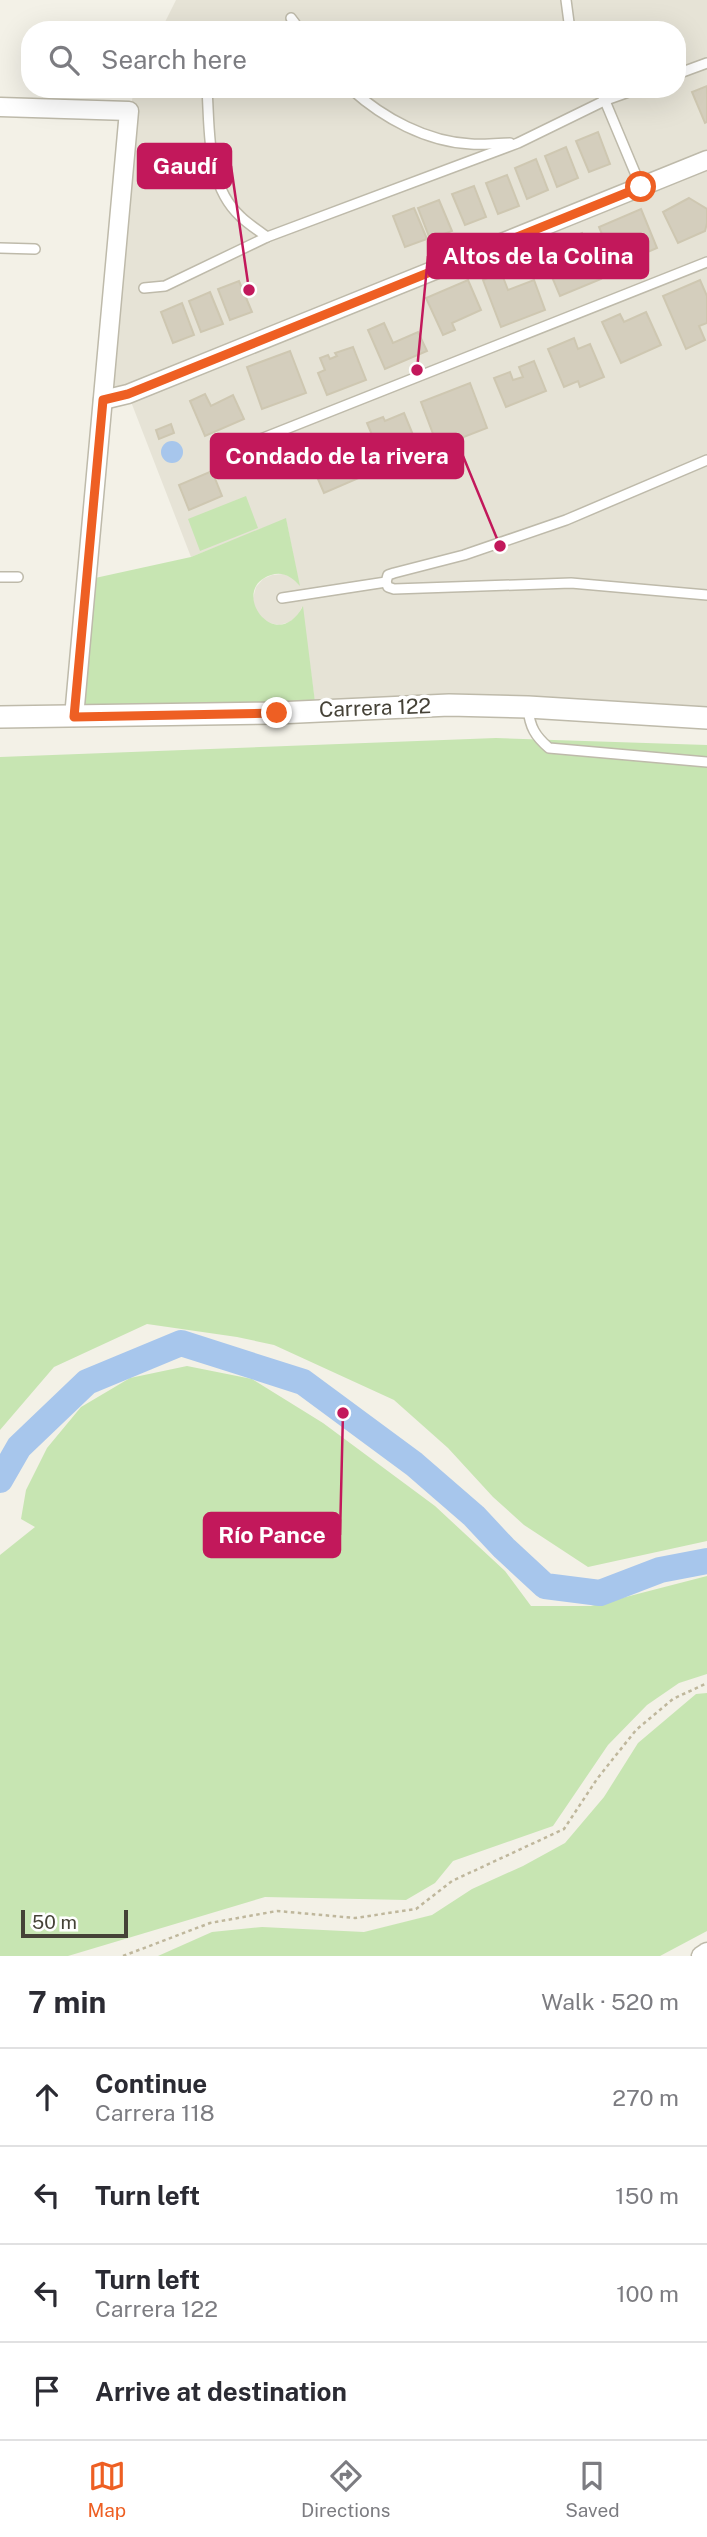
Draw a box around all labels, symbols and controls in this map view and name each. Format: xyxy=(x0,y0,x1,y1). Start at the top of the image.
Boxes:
search box xyxy=(21,21,686,98)
icon: search xyxy=(45,41,83,79)
text: Search here xyxy=(101,44,247,75)
callout: Gaudí xyxy=(138,144,231,188)
text: Gaudí xyxy=(153,152,218,179)
route start xyxy=(625,171,656,202)
callout: Altos de la Colina xyxy=(428,234,648,278)
text: Altos de la Colina xyxy=(443,242,633,269)
callout: Condado de la rivera xyxy=(211,434,463,478)
text: Condado de la rivera xyxy=(225,442,449,469)
street label: Carrera 122 xyxy=(318,693,431,722)
route end xyxy=(261,697,292,728)
callout: Río Pance xyxy=(204,1513,340,1557)
text: Río Pance xyxy=(218,1521,326,1548)
scale bar xyxy=(21,1907,128,1939)
text: 50 m xyxy=(32,1911,77,1933)
text: 7 min xyxy=(28,1984,106,2020)
text: Walk · 520 m xyxy=(541,1988,679,2015)
text: Continue xyxy=(95,2068,207,2099)
icon: ahead xyxy=(28,2078,66,2116)
text: 270 m xyxy=(612,2084,679,2111)
text: Carrera 118 xyxy=(95,2099,215,2126)
icon: left xyxy=(28,2176,66,2214)
text: Turn left xyxy=(95,2180,200,2211)
text: 150 m xyxy=(615,2182,679,2209)
text: Turn left xyxy=(95,2264,200,2295)
icon: left xyxy=(28,2274,66,2312)
text: 100 m xyxy=(616,2280,679,2307)
text: Carrera 122 xyxy=(95,2295,218,2322)
icon: arrive xyxy=(28,2372,66,2410)
text: Arrive at destination xyxy=(95,2376,347,2407)
tab: Map xyxy=(87,2457,126,2521)
tab: Directions xyxy=(301,2457,390,2521)
tab: Saved xyxy=(565,2457,620,2521)

